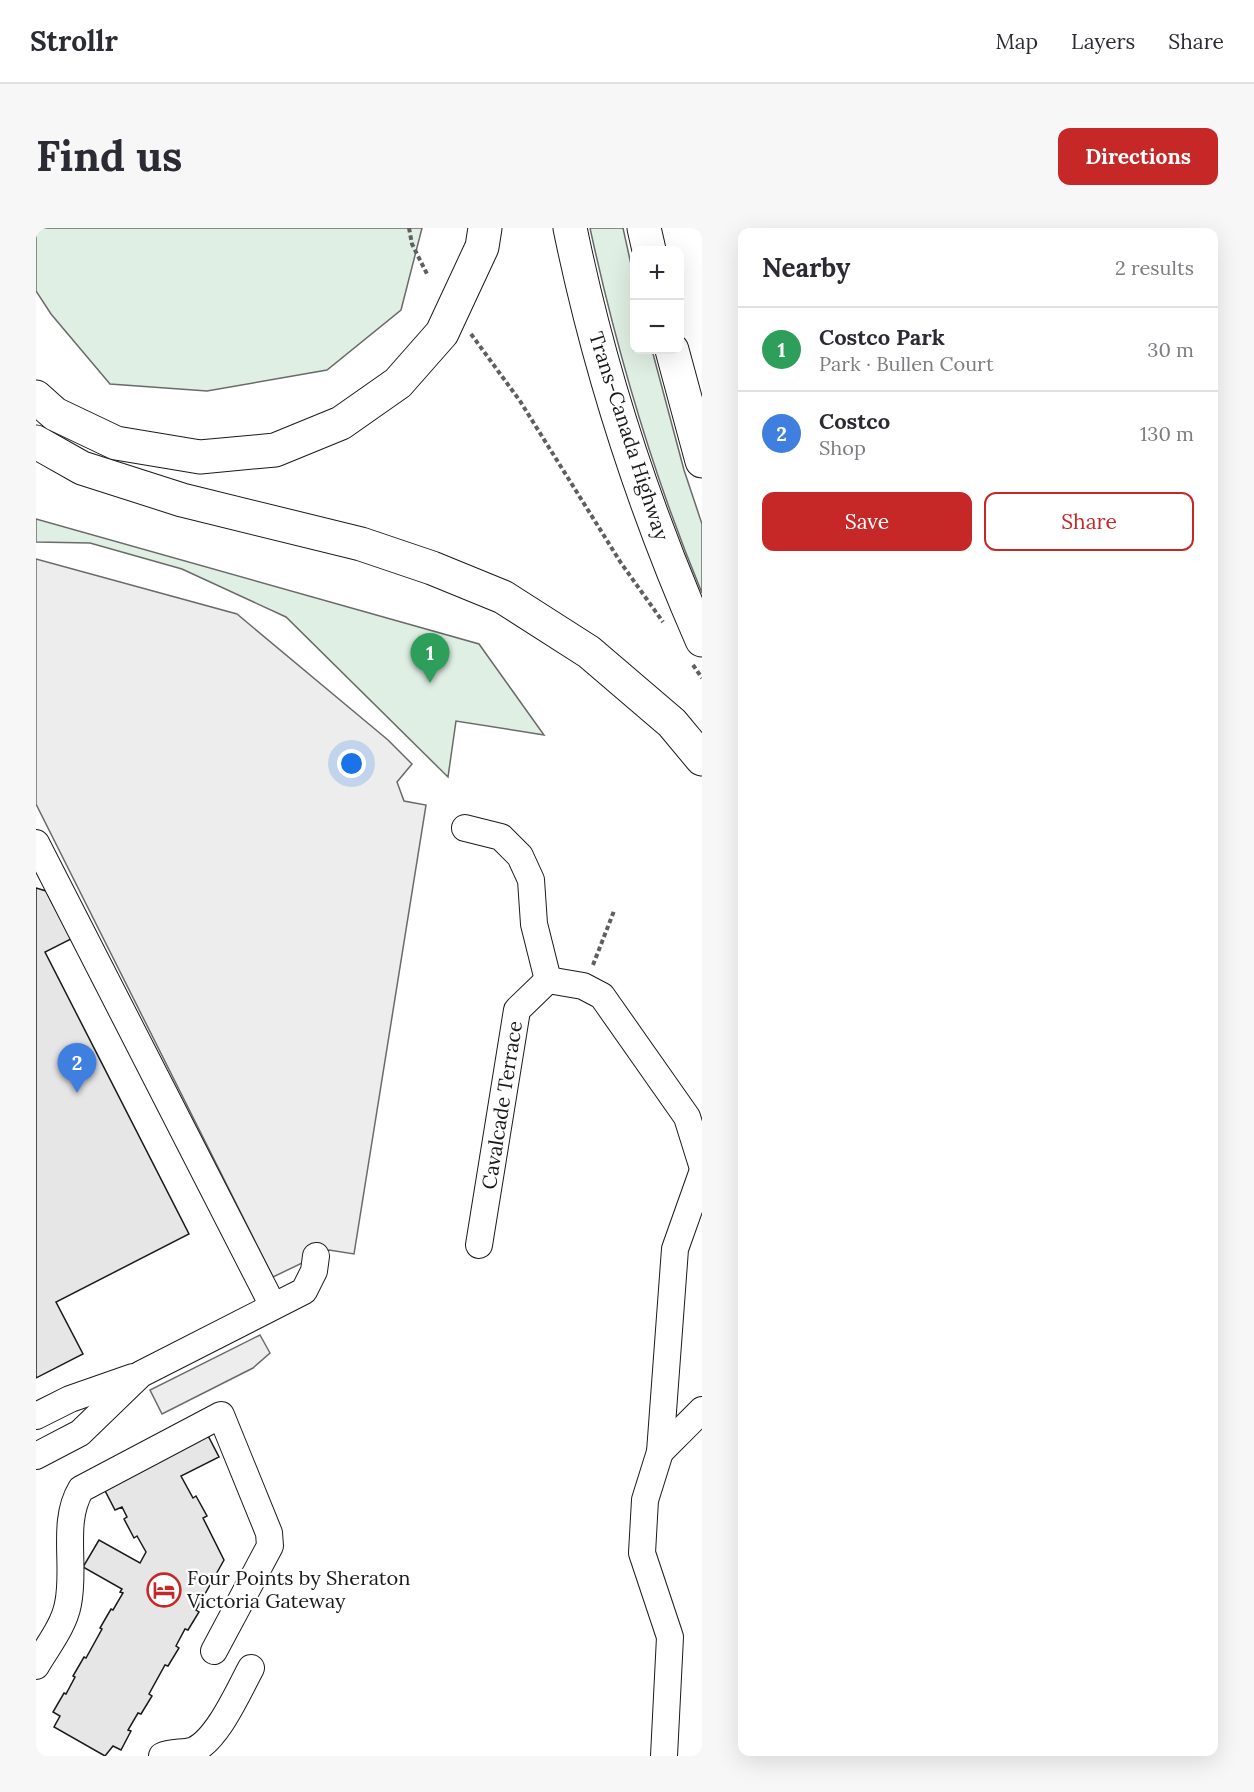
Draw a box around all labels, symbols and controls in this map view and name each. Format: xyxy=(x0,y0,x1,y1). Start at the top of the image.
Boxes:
text: Strollr xyxy=(30,23,118,59)
text: Map xyxy=(995,28,1038,55)
text: Layers xyxy=(1071,28,1135,55)
text: Share xyxy=(1168,28,1224,55)
button: Directions xyxy=(1058,128,1218,185)
text: Find us xyxy=(36,129,182,183)
map controls xyxy=(630,246,684,354)
button: + xyxy=(630,246,684,300)
text: Nearby xyxy=(762,251,850,284)
text: 2 results xyxy=(1115,255,1194,280)
button: − xyxy=(630,300,684,354)
text: Costco Park xyxy=(819,323,945,351)
street label: Trans-Canada Highway xyxy=(584,328,675,544)
text: 1 xyxy=(777,337,786,362)
text: 30 m xyxy=(1147,337,1194,362)
text: Park · Bullen Court xyxy=(819,351,994,376)
text: Costco xyxy=(819,407,890,435)
text: 2 xyxy=(776,421,787,446)
text: 130 m xyxy=(1140,421,1194,446)
text: Shop xyxy=(819,435,866,460)
button: Save xyxy=(762,492,972,551)
button: Share xyxy=(984,492,1194,551)
pin: 1 xyxy=(410,634,450,683)
your location xyxy=(337,749,366,778)
street label: Cavalcade Terrace xyxy=(476,1019,527,1191)
pin: 2 xyxy=(58,1044,96,1093)
place label: Four Points by Sheraton Victoria Gateway xyxy=(186,1565,410,1613)
hotel icon: Four Points by Sheraton Victoria Gateway xyxy=(146,1572,182,1608)

